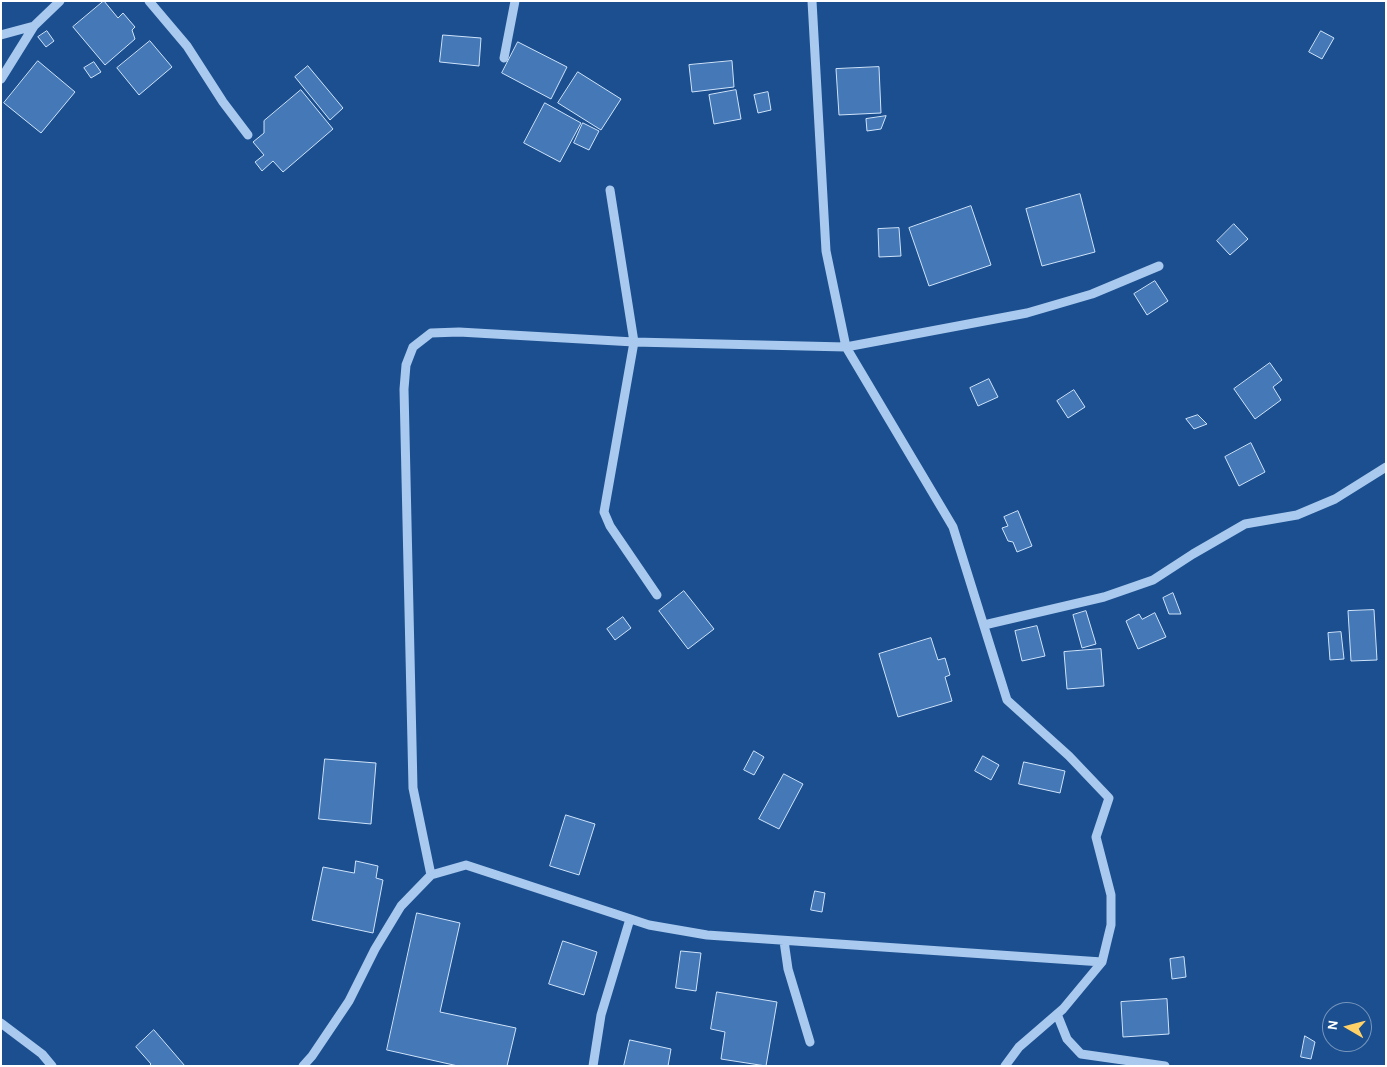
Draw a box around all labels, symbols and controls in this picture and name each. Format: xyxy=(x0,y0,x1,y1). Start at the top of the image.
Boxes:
north arrow xyxy=(1322,1002,1372,1052)
text: N xyxy=(1326,1019,1341,1031)

